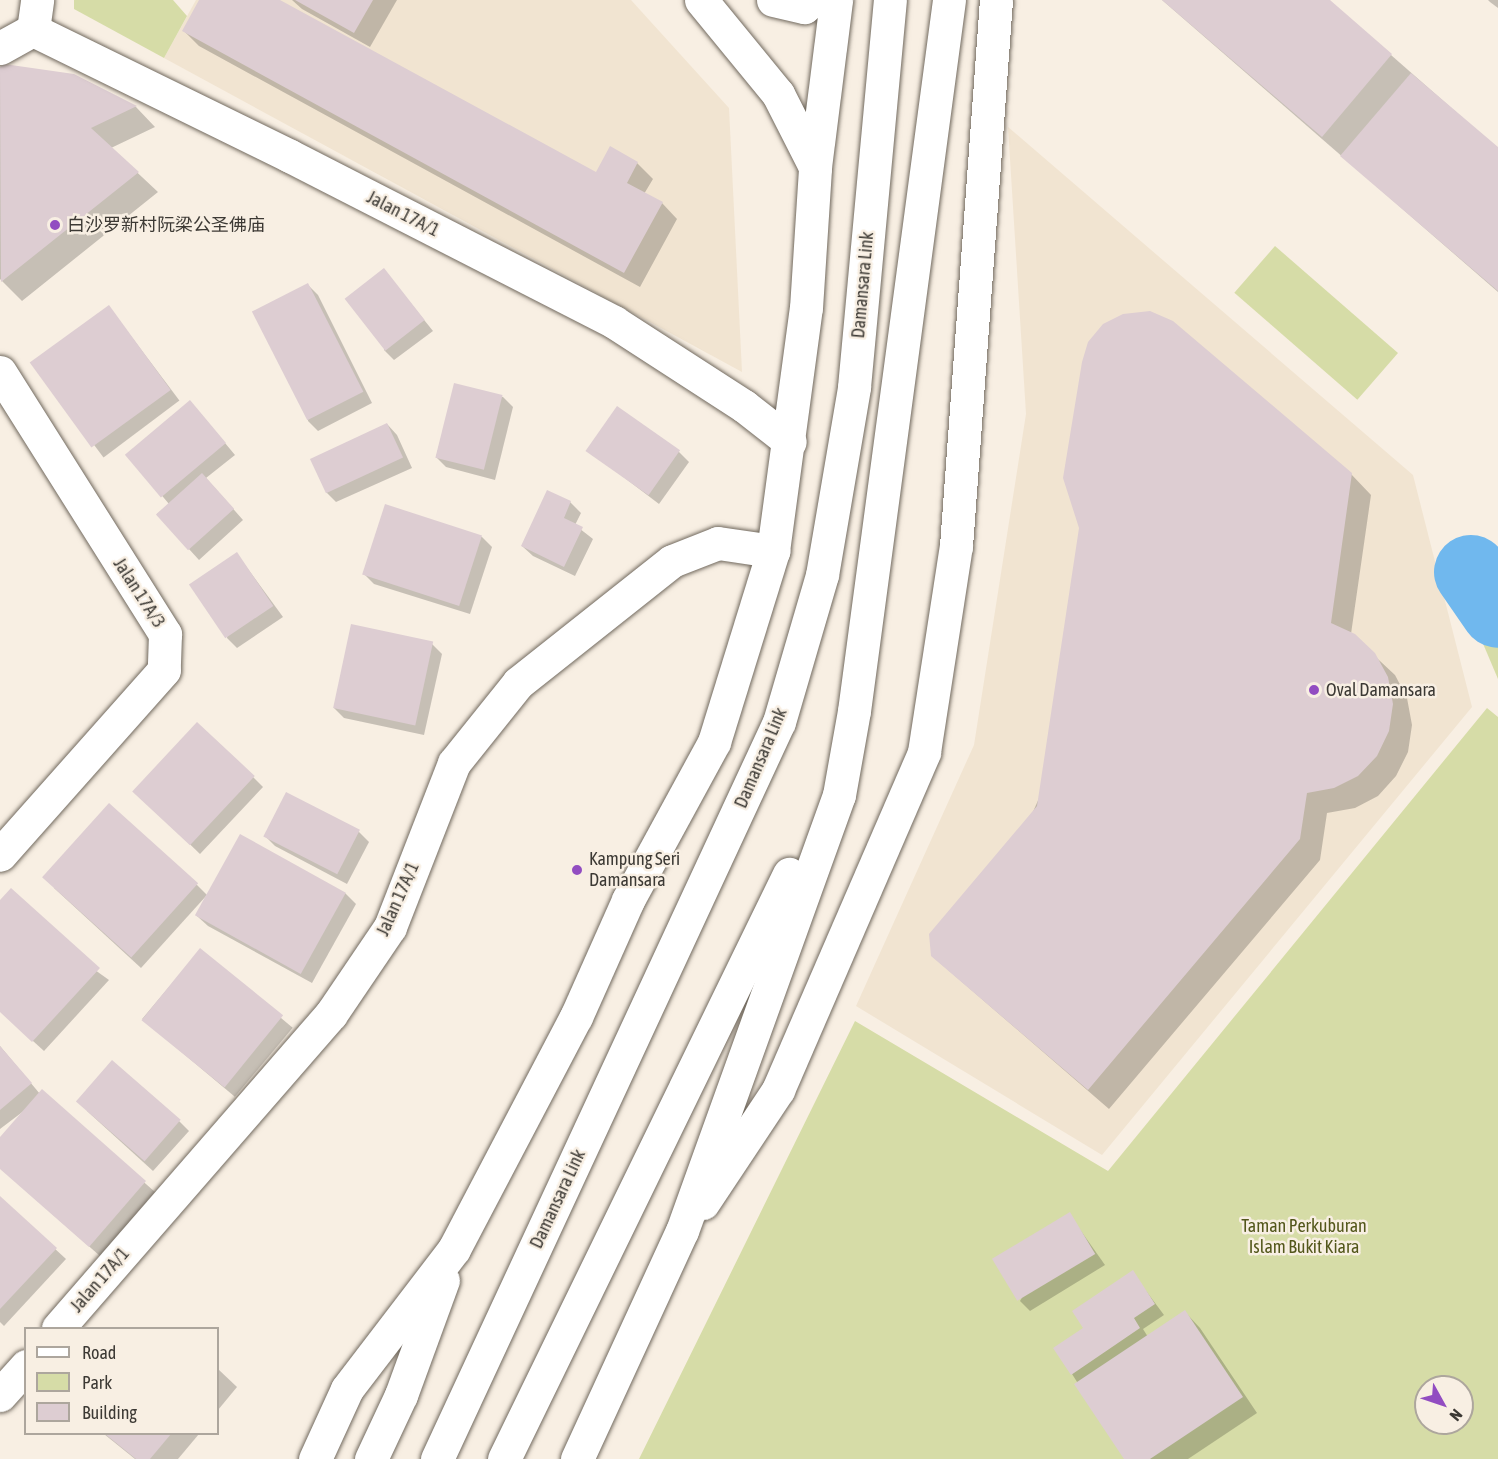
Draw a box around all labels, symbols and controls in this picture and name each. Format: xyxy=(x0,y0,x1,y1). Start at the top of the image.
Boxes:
street label: Jalan 17A/1 xyxy=(363,187,443,241)
place label: 白沙罗新村阮梁公圣佛庙 xyxy=(67,214,265,236)
marker: 白沙罗新村阮梁公圣佛庙 xyxy=(48,218,62,232)
street label: Damansara Link xyxy=(848,231,878,339)
street label: Jalan 17A/3 xyxy=(108,554,170,632)
place label: Oval Damansara xyxy=(1326,679,1436,701)
marker: Oval Damansara xyxy=(1307,683,1321,697)
street label: Damansara Link xyxy=(730,705,792,811)
place label: Kampung Seri Damansara xyxy=(589,849,680,892)
street label: Jalan 17A/1 xyxy=(372,859,424,939)
marker: Kampung Seri Damansara xyxy=(570,863,584,877)
street label: Damansara Link xyxy=(526,1146,590,1252)
park label: Taman Perkuburan Islam Bukit Kiara xyxy=(1241,1216,1367,1258)
street label: Jalan 17A/1 xyxy=(66,1243,134,1317)
legend xyxy=(24,1327,219,1435)
text: Road xyxy=(82,1342,116,1363)
text: Park xyxy=(82,1372,112,1393)
north arrow xyxy=(1414,1375,1474,1435)
text: Building xyxy=(82,1402,137,1423)
text: N xyxy=(1446,1406,1466,1425)

